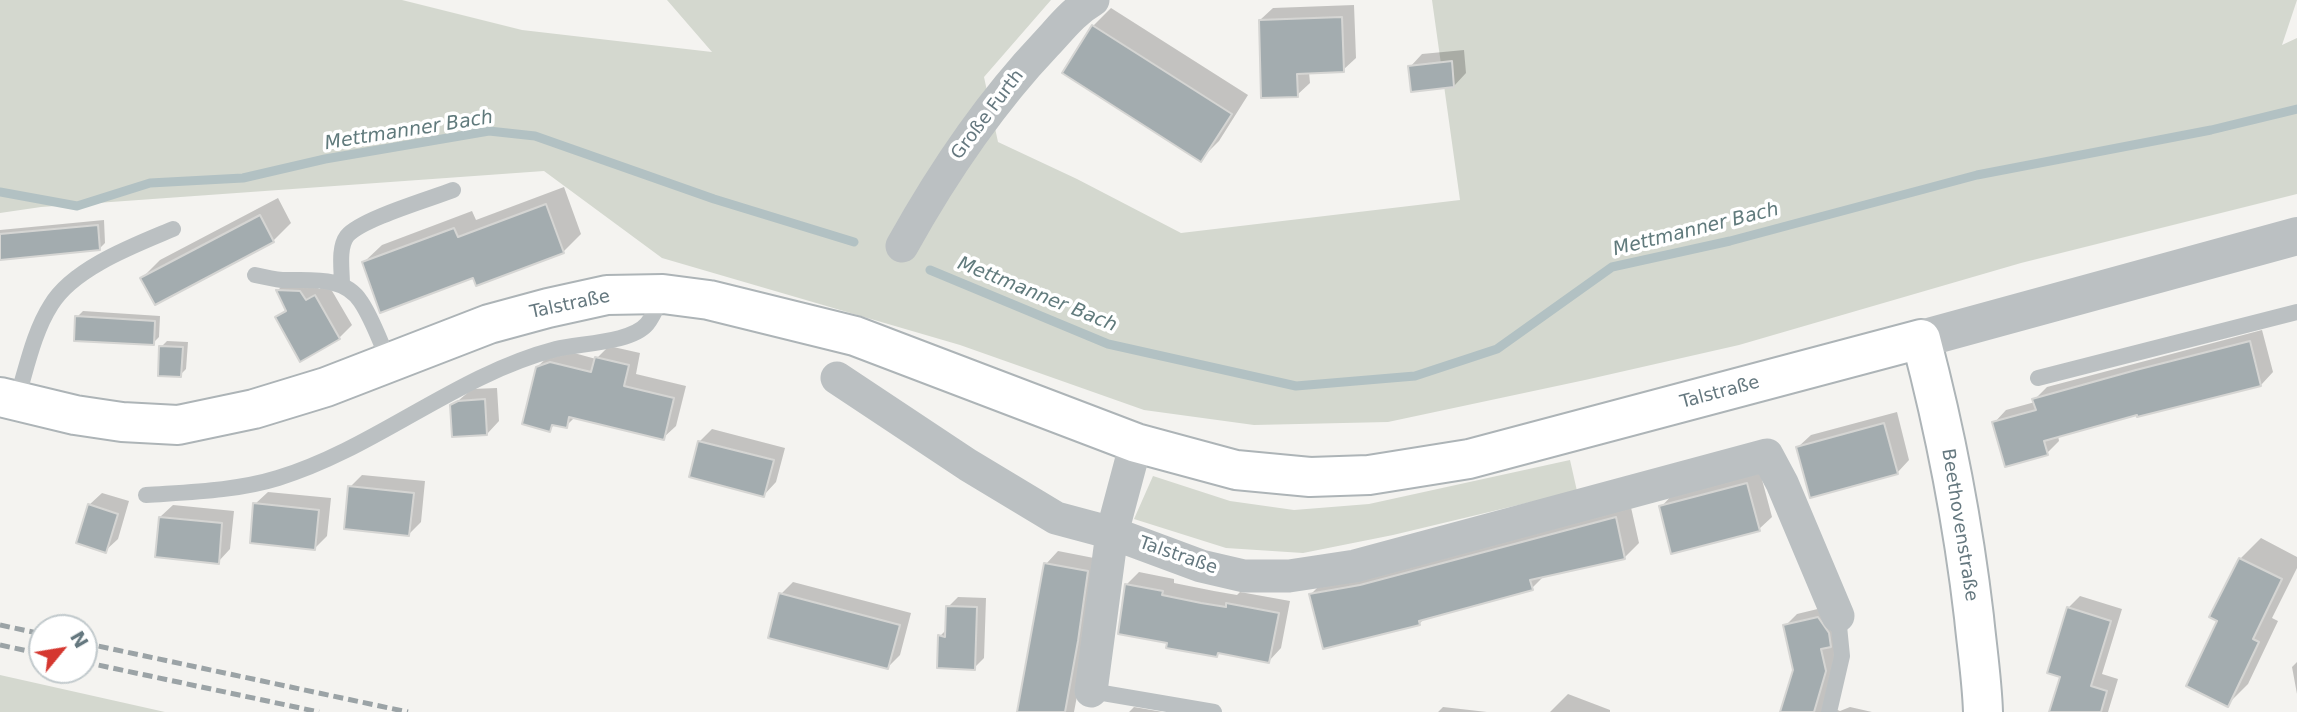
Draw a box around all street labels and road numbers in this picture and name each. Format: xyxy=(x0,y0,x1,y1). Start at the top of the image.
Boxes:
street label: Große Furth xyxy=(947,66,1029,164)
street label: Talstraße xyxy=(528,286,612,324)
street label: Talstraße xyxy=(1678,372,1762,414)
street label: Beethovenstraße xyxy=(1936,447,1982,603)
street label: Talstraße xyxy=(1136,533,1220,579)

